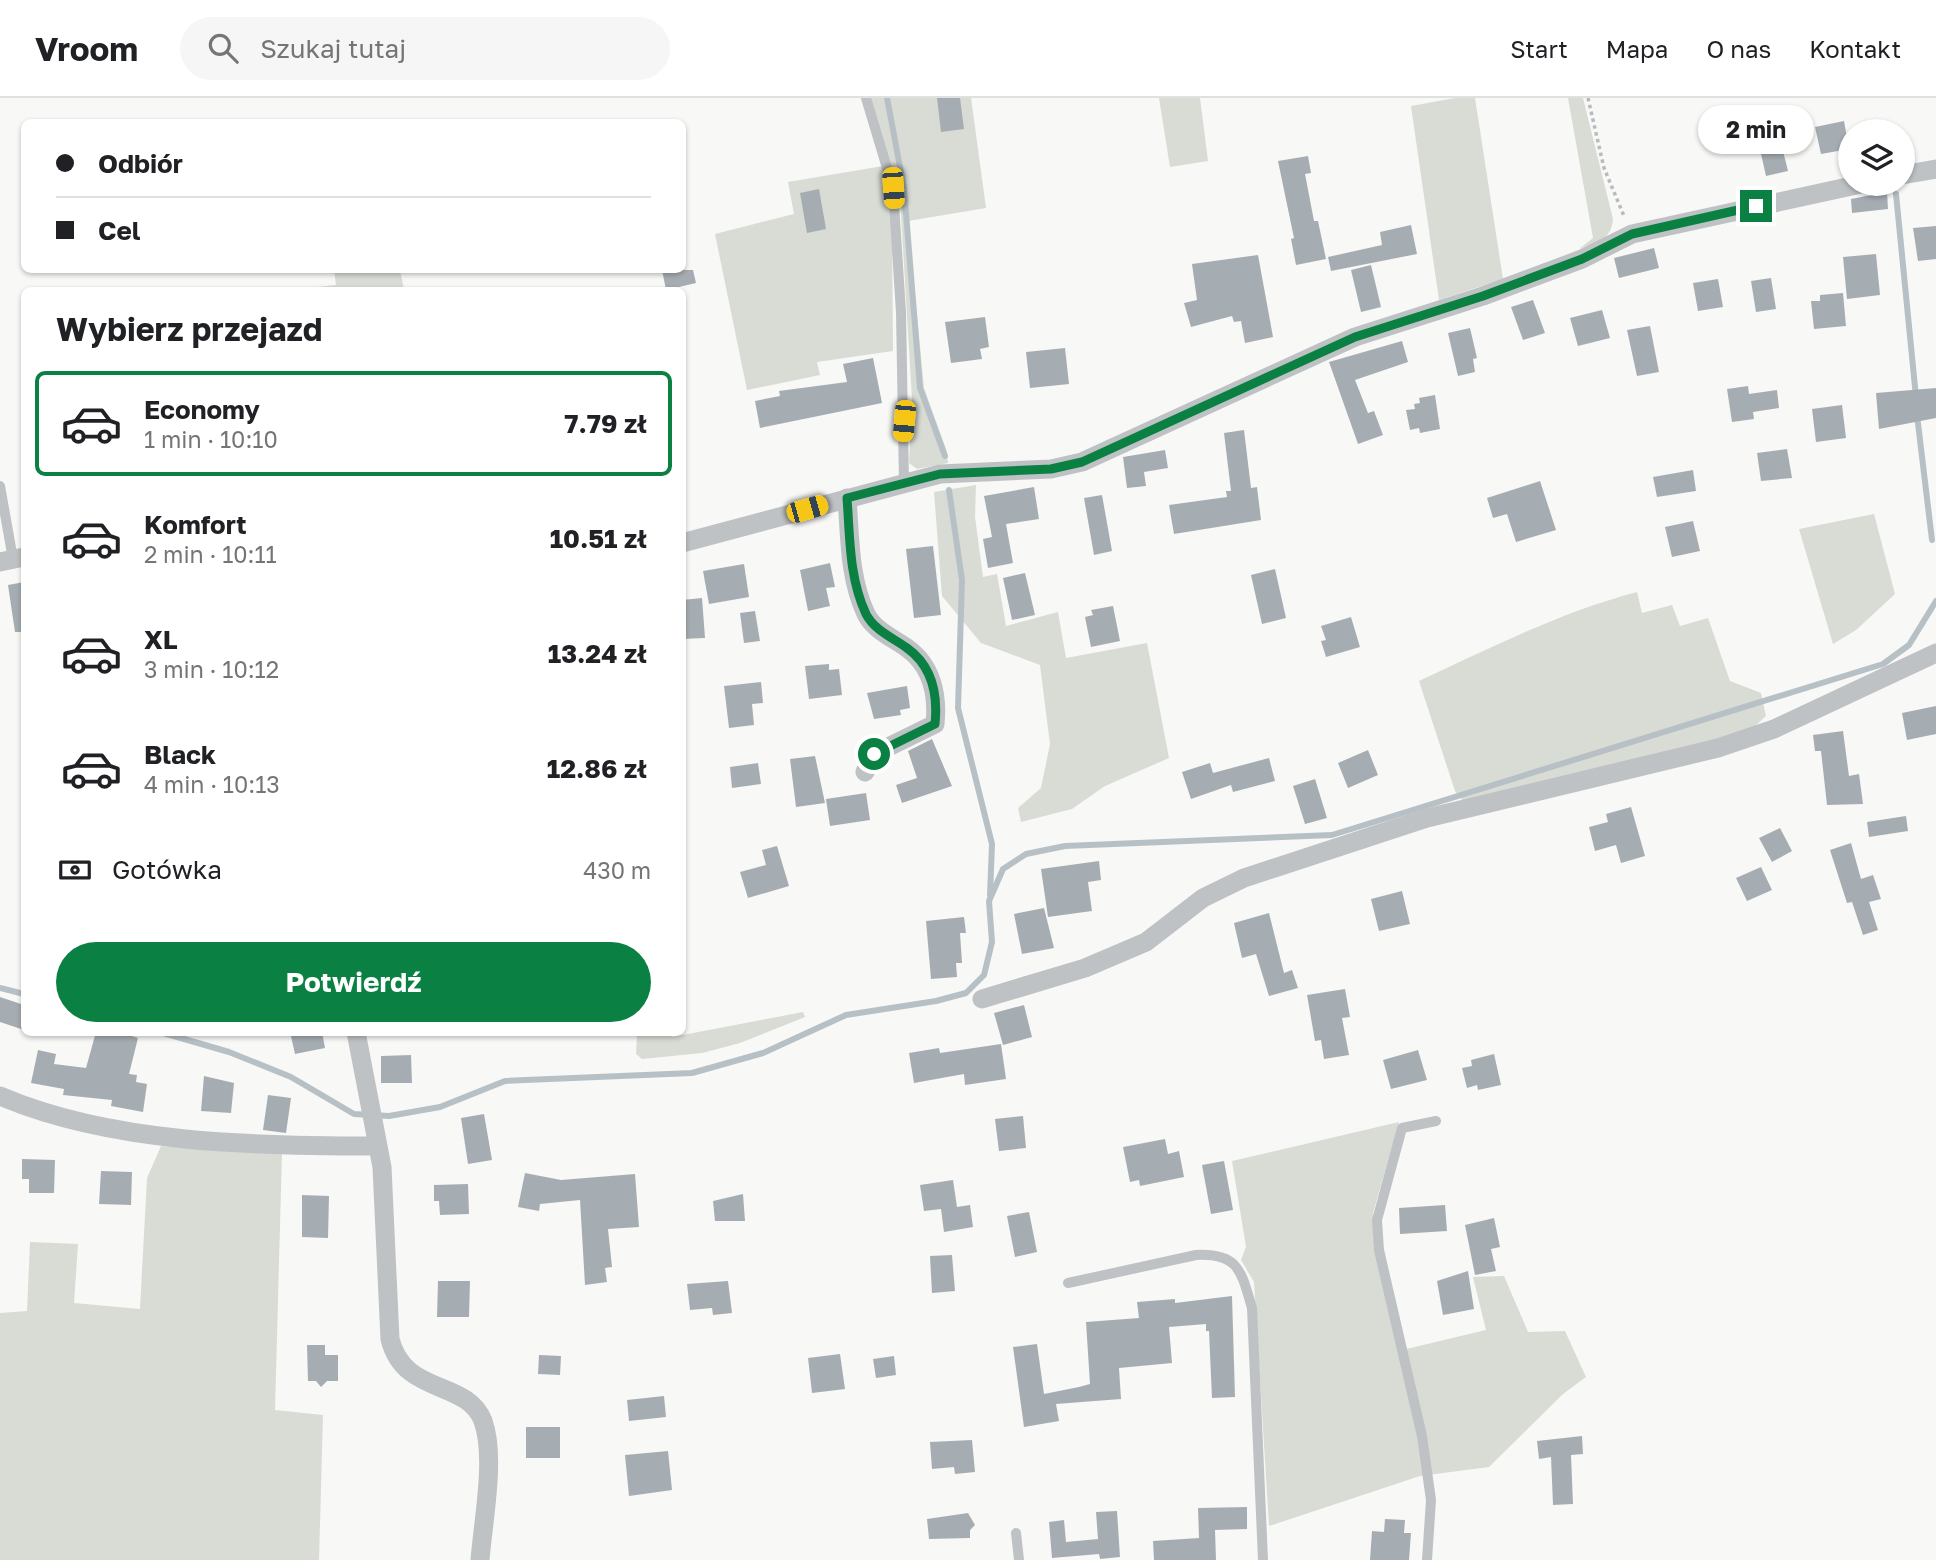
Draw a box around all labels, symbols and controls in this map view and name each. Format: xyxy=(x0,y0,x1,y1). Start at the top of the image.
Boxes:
search box xyxy=(180,17,670,80)
text: Vroom xyxy=(35,29,138,68)
icon: search xyxy=(204,29,242,67)
text: Szukaj tutaj xyxy=(260,33,406,64)
text: Start xyxy=(1510,34,1568,63)
text: Mapa xyxy=(1606,34,1668,63)
text: O nas xyxy=(1706,34,1771,63)
text: Kontakt xyxy=(1809,34,1901,63)
callout: 2 min xyxy=(1698,105,1814,154)
text: 2 min xyxy=(1726,115,1786,143)
map controls xyxy=(1838,119,1915,196)
button: layers xyxy=(1838,119,1915,196)
text: Odbiór xyxy=(98,148,183,179)
car xyxy=(882,166,905,210)
route end xyxy=(1740,190,1772,222)
text: Cel xyxy=(98,215,141,246)
text: Wybierz przejazd xyxy=(56,310,322,348)
icon: car xyxy=(60,392,123,455)
text: Economy xyxy=(144,394,260,425)
car xyxy=(892,399,917,443)
text: 7.79 zł xyxy=(564,408,647,439)
text: 1 min · 10:10 xyxy=(144,425,278,453)
car xyxy=(784,493,831,525)
icon: car xyxy=(60,507,123,570)
text: Komfort xyxy=(144,509,247,540)
text: 10.51 zł xyxy=(550,523,647,554)
text: 2 min · 10:11 xyxy=(144,540,277,568)
icon: car xyxy=(60,622,123,685)
text: XL xyxy=(144,624,178,655)
text: 13.24 zł xyxy=(548,638,647,669)
text: 3 min · 10:12 xyxy=(144,655,279,683)
icon: car xyxy=(60,737,123,800)
route start xyxy=(858,738,890,770)
text: Black xyxy=(144,739,216,770)
text: 12.86 zł xyxy=(547,753,647,784)
text: 4 min · 10:13 xyxy=(144,770,280,798)
icon: cash xyxy=(56,851,94,889)
text: Gotówka xyxy=(112,854,222,885)
text: 430 m xyxy=(583,856,651,884)
button: Potwierdź xyxy=(56,942,651,1022)

